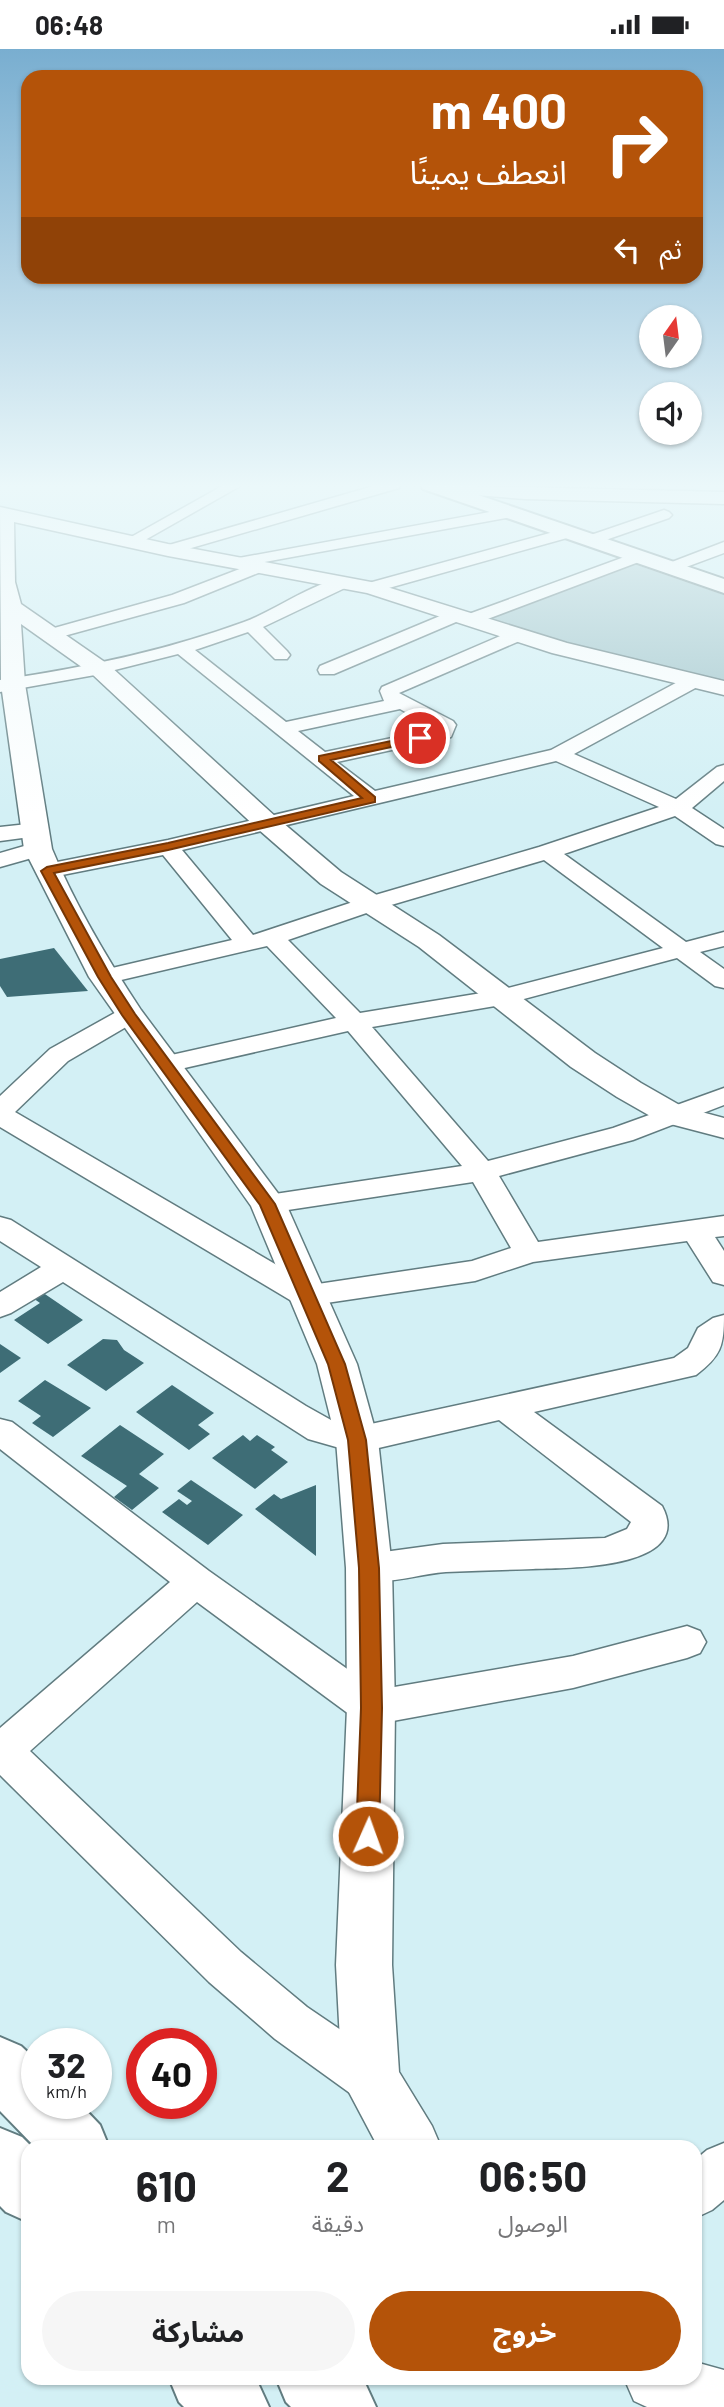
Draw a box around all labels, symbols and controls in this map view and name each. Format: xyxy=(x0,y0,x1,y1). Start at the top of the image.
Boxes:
text: 06:48 xyxy=(35,9,103,40)
text: 400 m xyxy=(431,80,567,139)
icon: right xyxy=(591,98,682,189)
text: انعطف يمينًا xyxy=(410,152,567,190)
icon: left xyxy=(608,231,646,269)
text: ثم xyxy=(660,233,682,264)
north arrow xyxy=(639,305,702,367)
map controls xyxy=(639,305,702,445)
button: sound xyxy=(639,382,702,445)
pin xyxy=(390,708,450,768)
icon: arrive xyxy=(401,719,439,757)
position arrow xyxy=(331,1799,405,1873)
speed limit sign: 40 xyxy=(126,2028,217,2119)
text: 32 xyxy=(47,2043,86,2085)
text: km/h xyxy=(46,2080,87,2102)
text: 2 xyxy=(326,2150,350,2200)
text: 06:50 xyxy=(479,2150,587,2200)
text: 610 xyxy=(136,2160,197,2210)
text: دقيقة xyxy=(312,2209,364,2237)
text: الوصول xyxy=(498,2209,568,2237)
text: m xyxy=(157,2210,176,2238)
button: مشاركة xyxy=(42,2291,355,2371)
button: خروج xyxy=(369,2291,681,2371)

